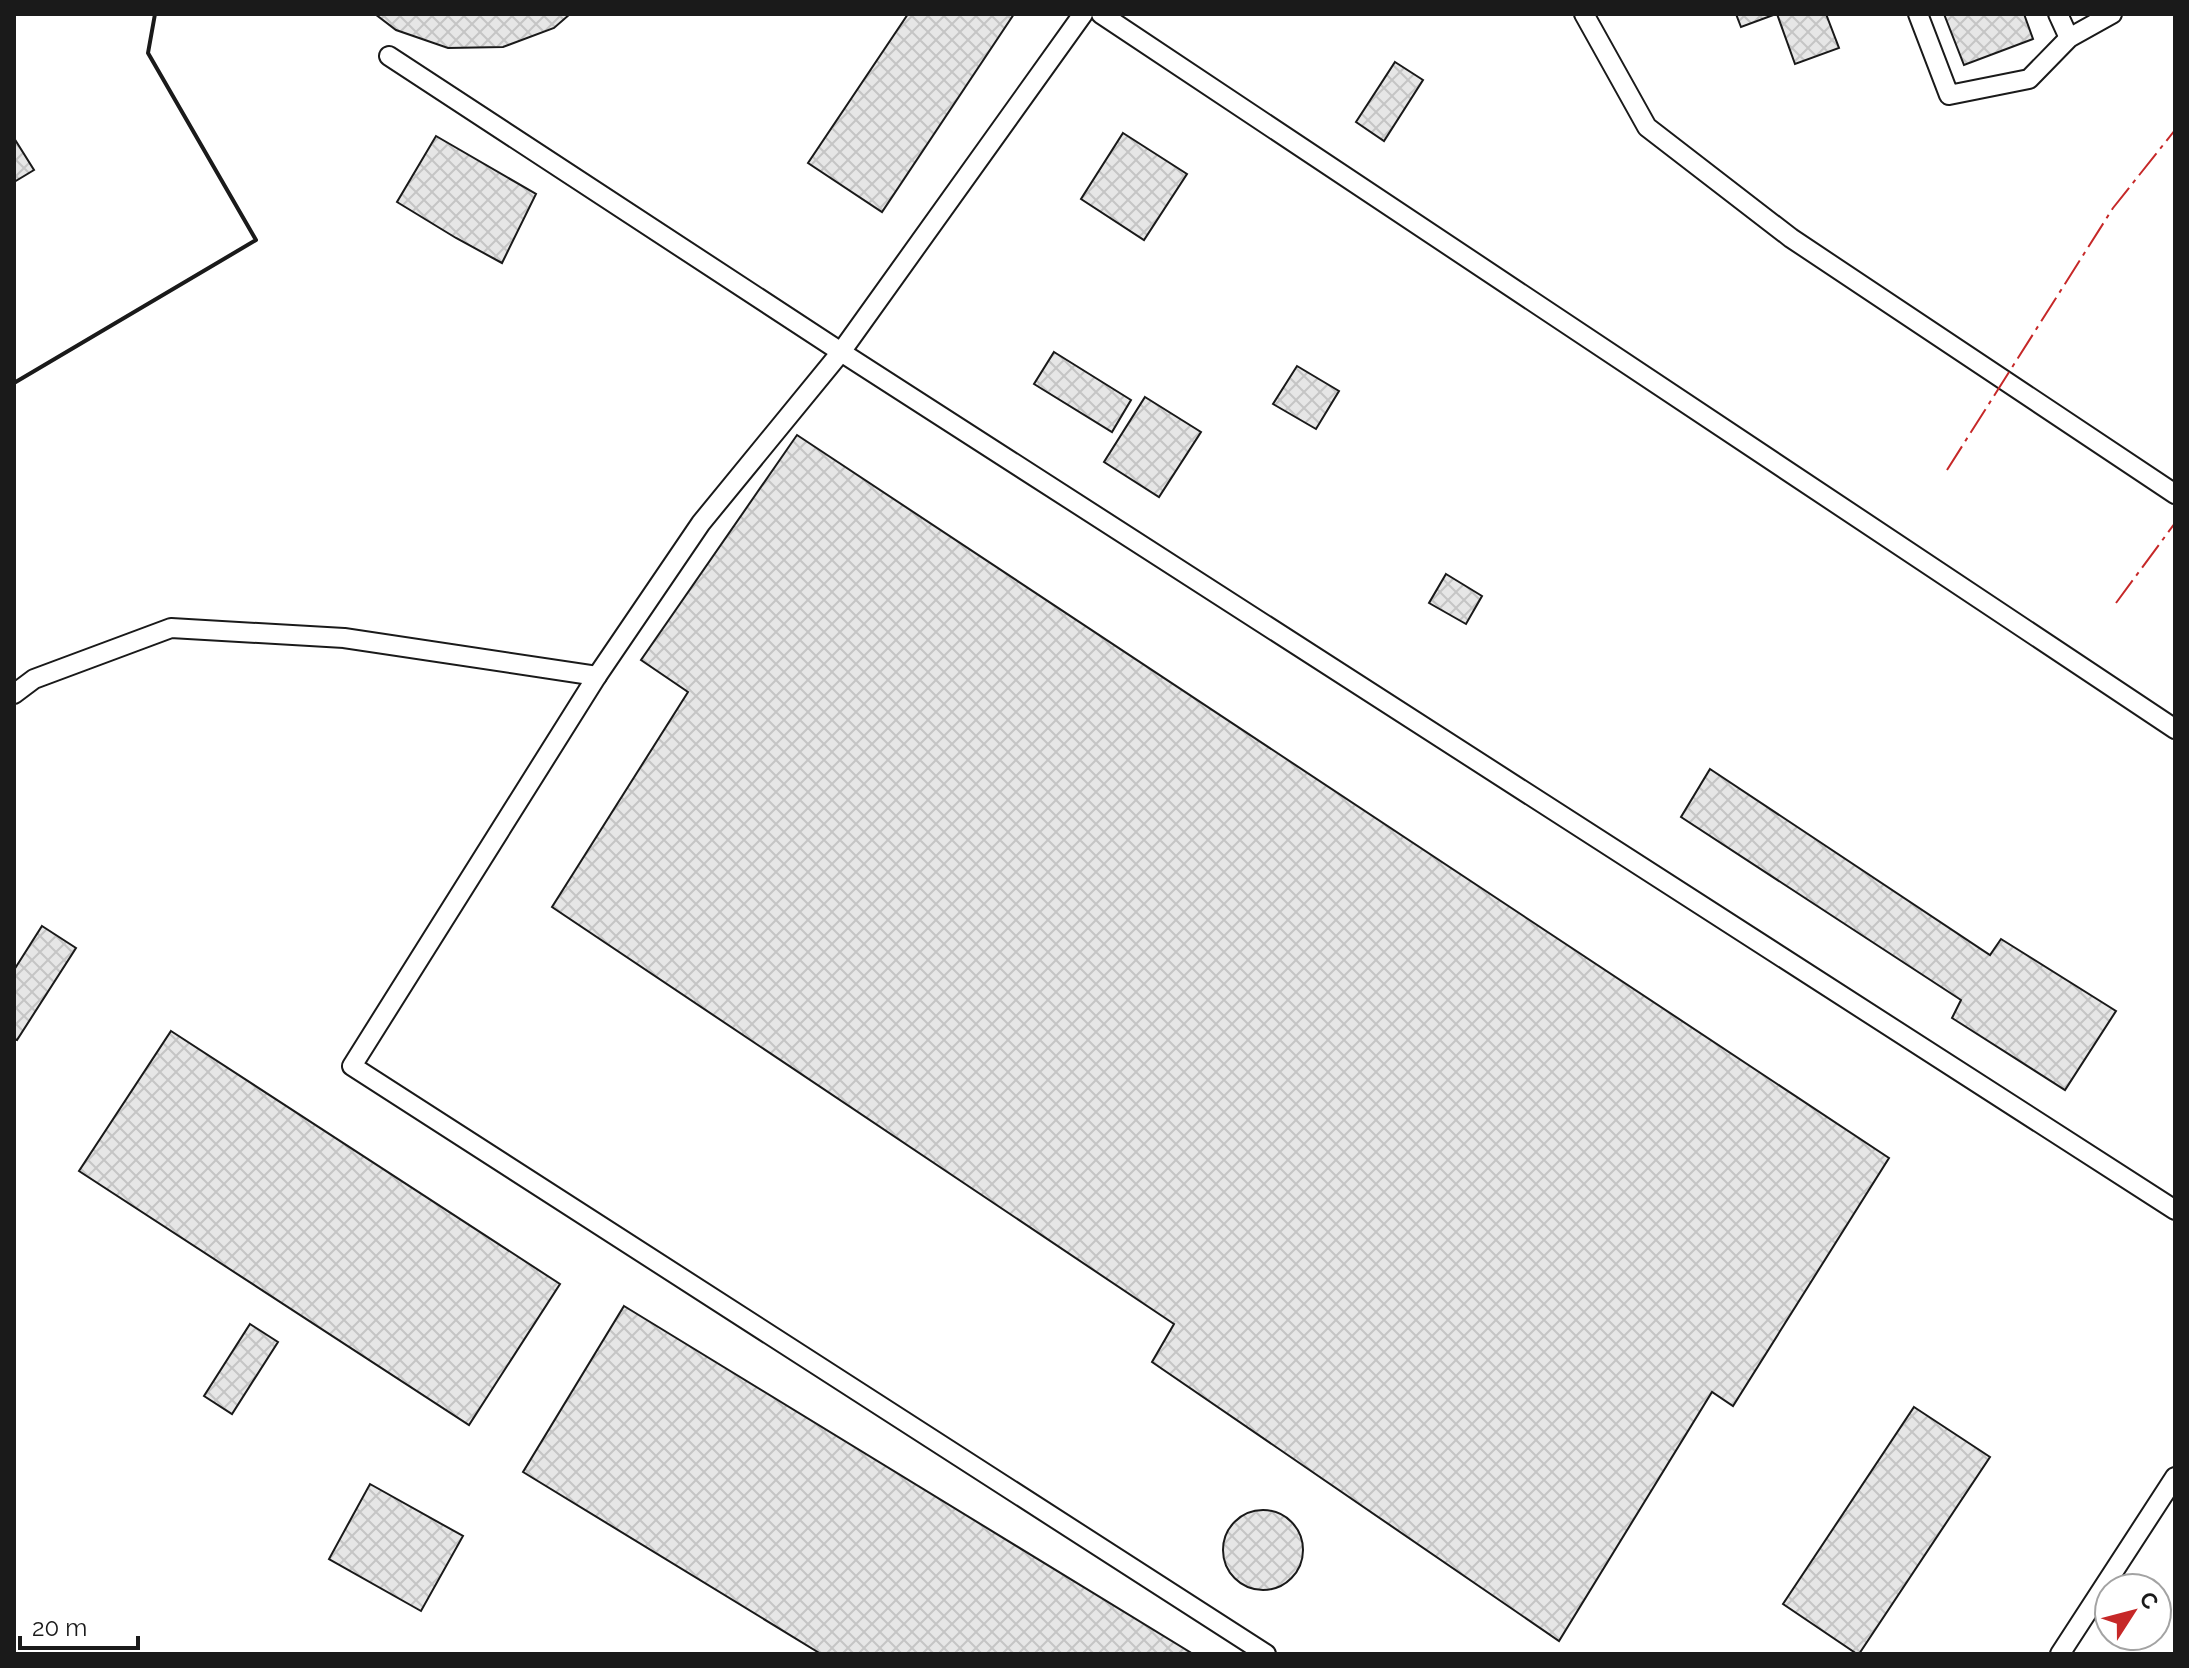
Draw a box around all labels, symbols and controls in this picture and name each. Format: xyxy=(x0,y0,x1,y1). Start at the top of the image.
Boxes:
north arrow xyxy=(2093,1572,2173,1652)
text: С xyxy=(2134,1586,2164,1614)
scale bar xyxy=(20,1600,138,1650)
text: 20 m xyxy=(32,1613,87,1642)

